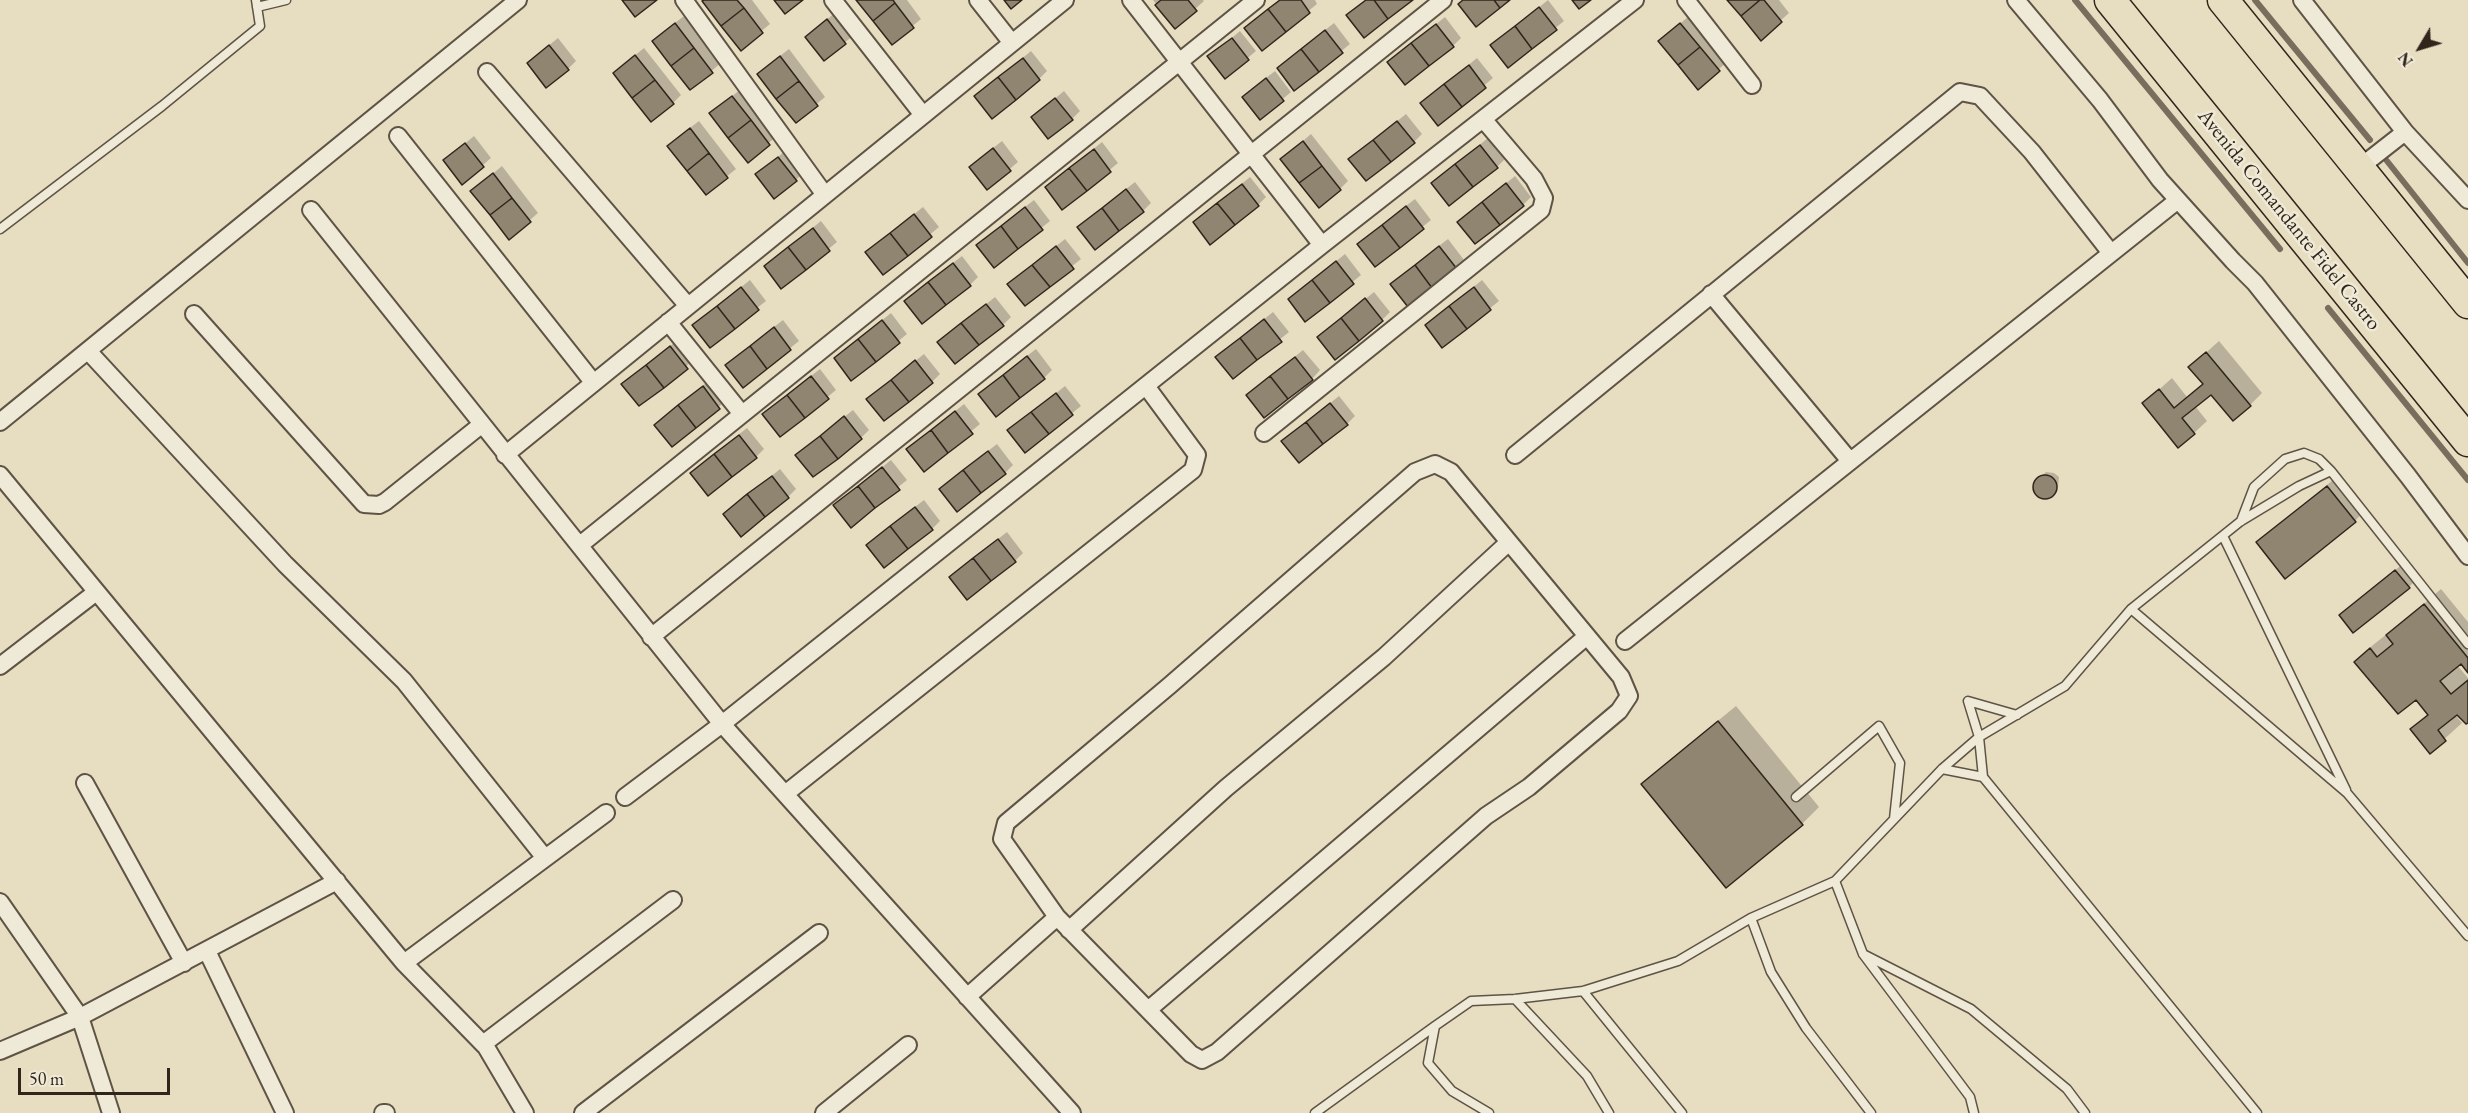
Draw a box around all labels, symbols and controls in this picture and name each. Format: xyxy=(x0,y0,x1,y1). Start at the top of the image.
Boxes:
north arrow xyxy=(2390,18,2450,78)
text: N xyxy=(2393,48,2418,71)
street label: Avenida Comandante Fidel Castro xyxy=(2192,104,2386,336)
scale bar xyxy=(21,1056,172,1094)
text: 50 m xyxy=(29,1067,64,1090)

